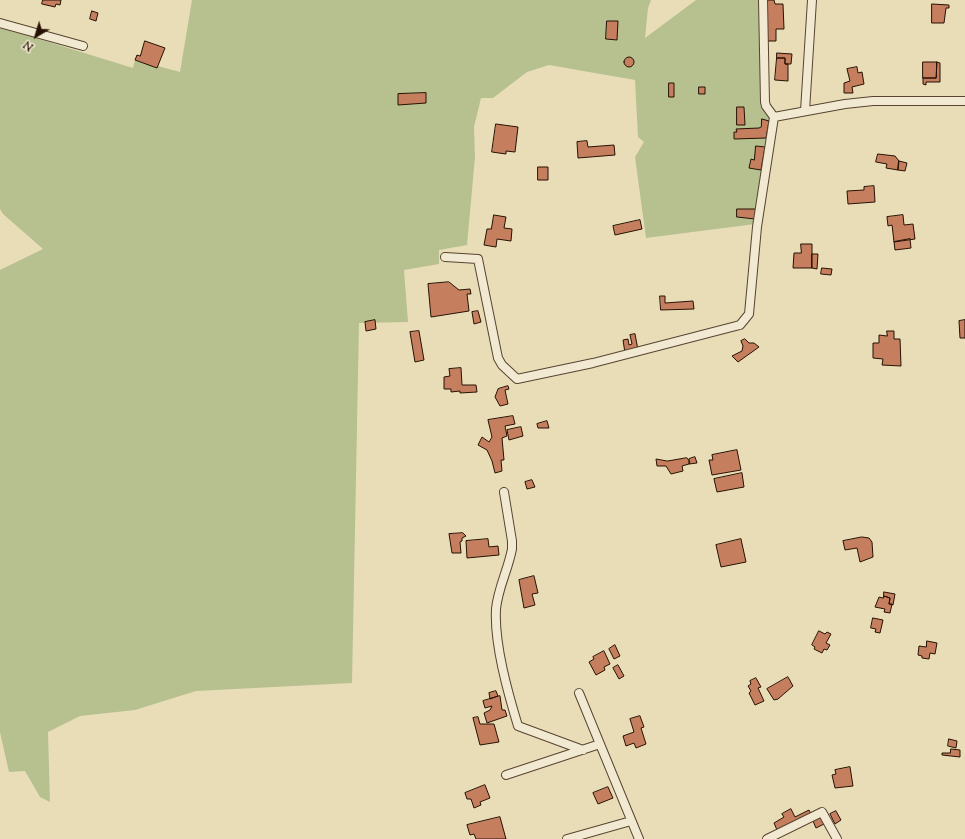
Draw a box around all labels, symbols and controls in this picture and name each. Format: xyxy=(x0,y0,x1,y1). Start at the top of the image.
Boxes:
north arrow xyxy=(16,16,56,56)
text: N xyxy=(20,36,37,54)

